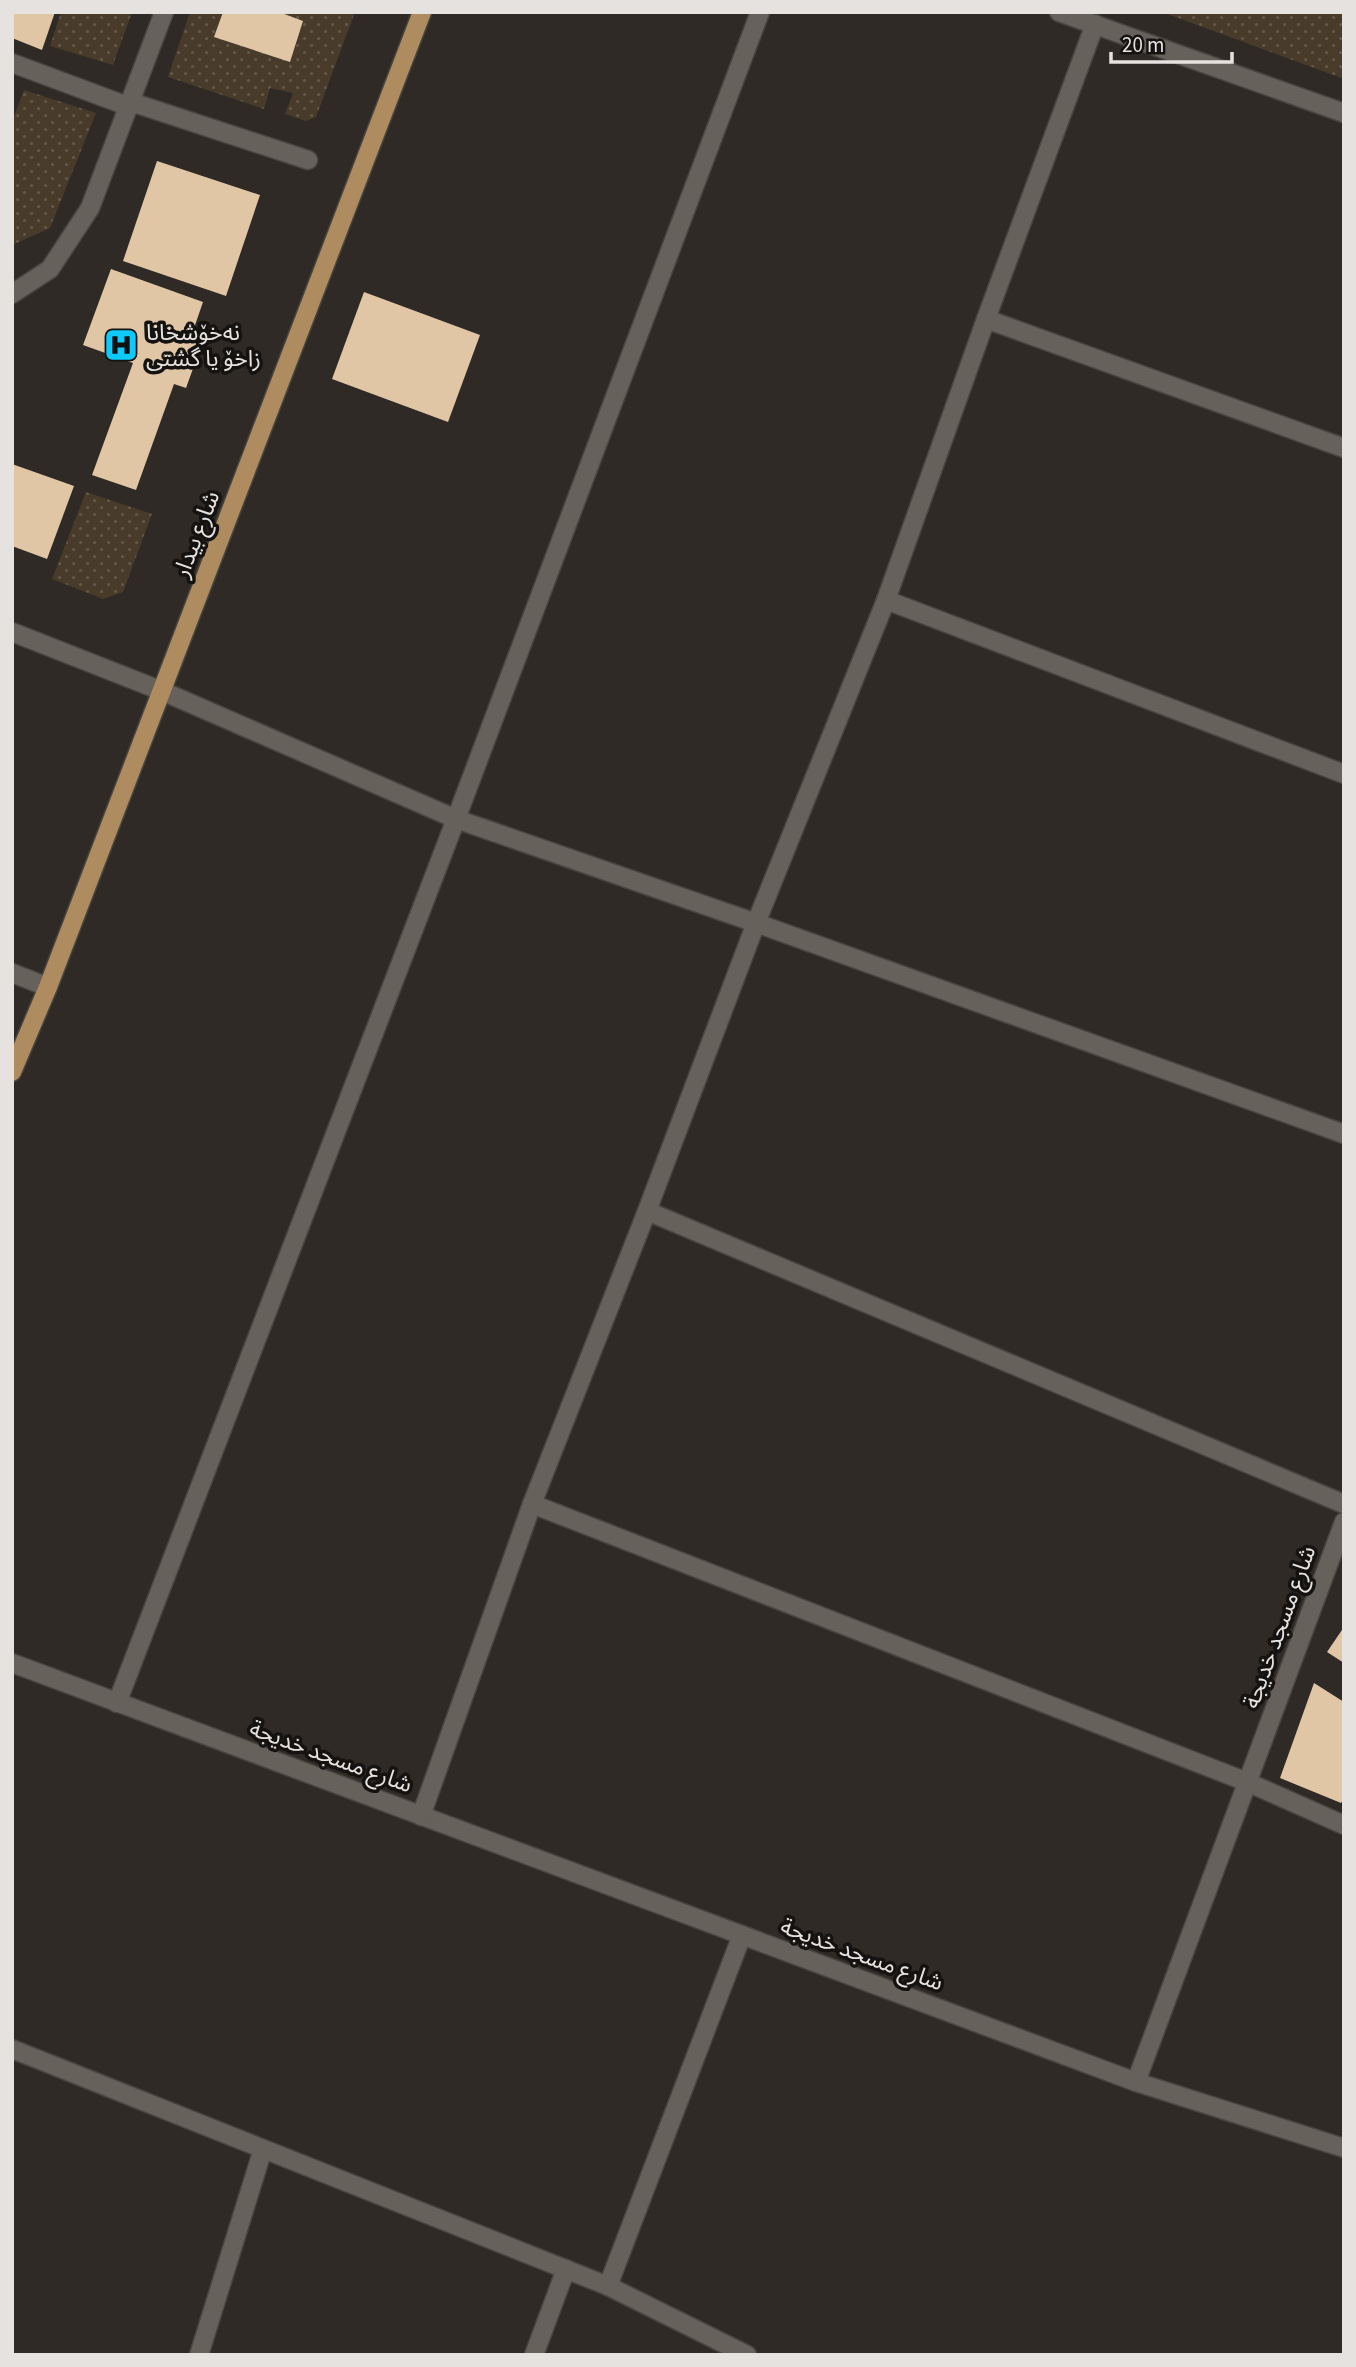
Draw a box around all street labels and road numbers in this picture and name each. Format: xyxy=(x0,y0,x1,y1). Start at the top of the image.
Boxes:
street label: شارع بيدار xyxy=(165,486,228,583)
street label: شارع مسجد خديجة xyxy=(1235,1541,1324,1713)
street label: شارع مسجد خديجة xyxy=(245,1712,417,1801)
street label: شارع مسجد خديجة xyxy=(776,1910,948,1999)

